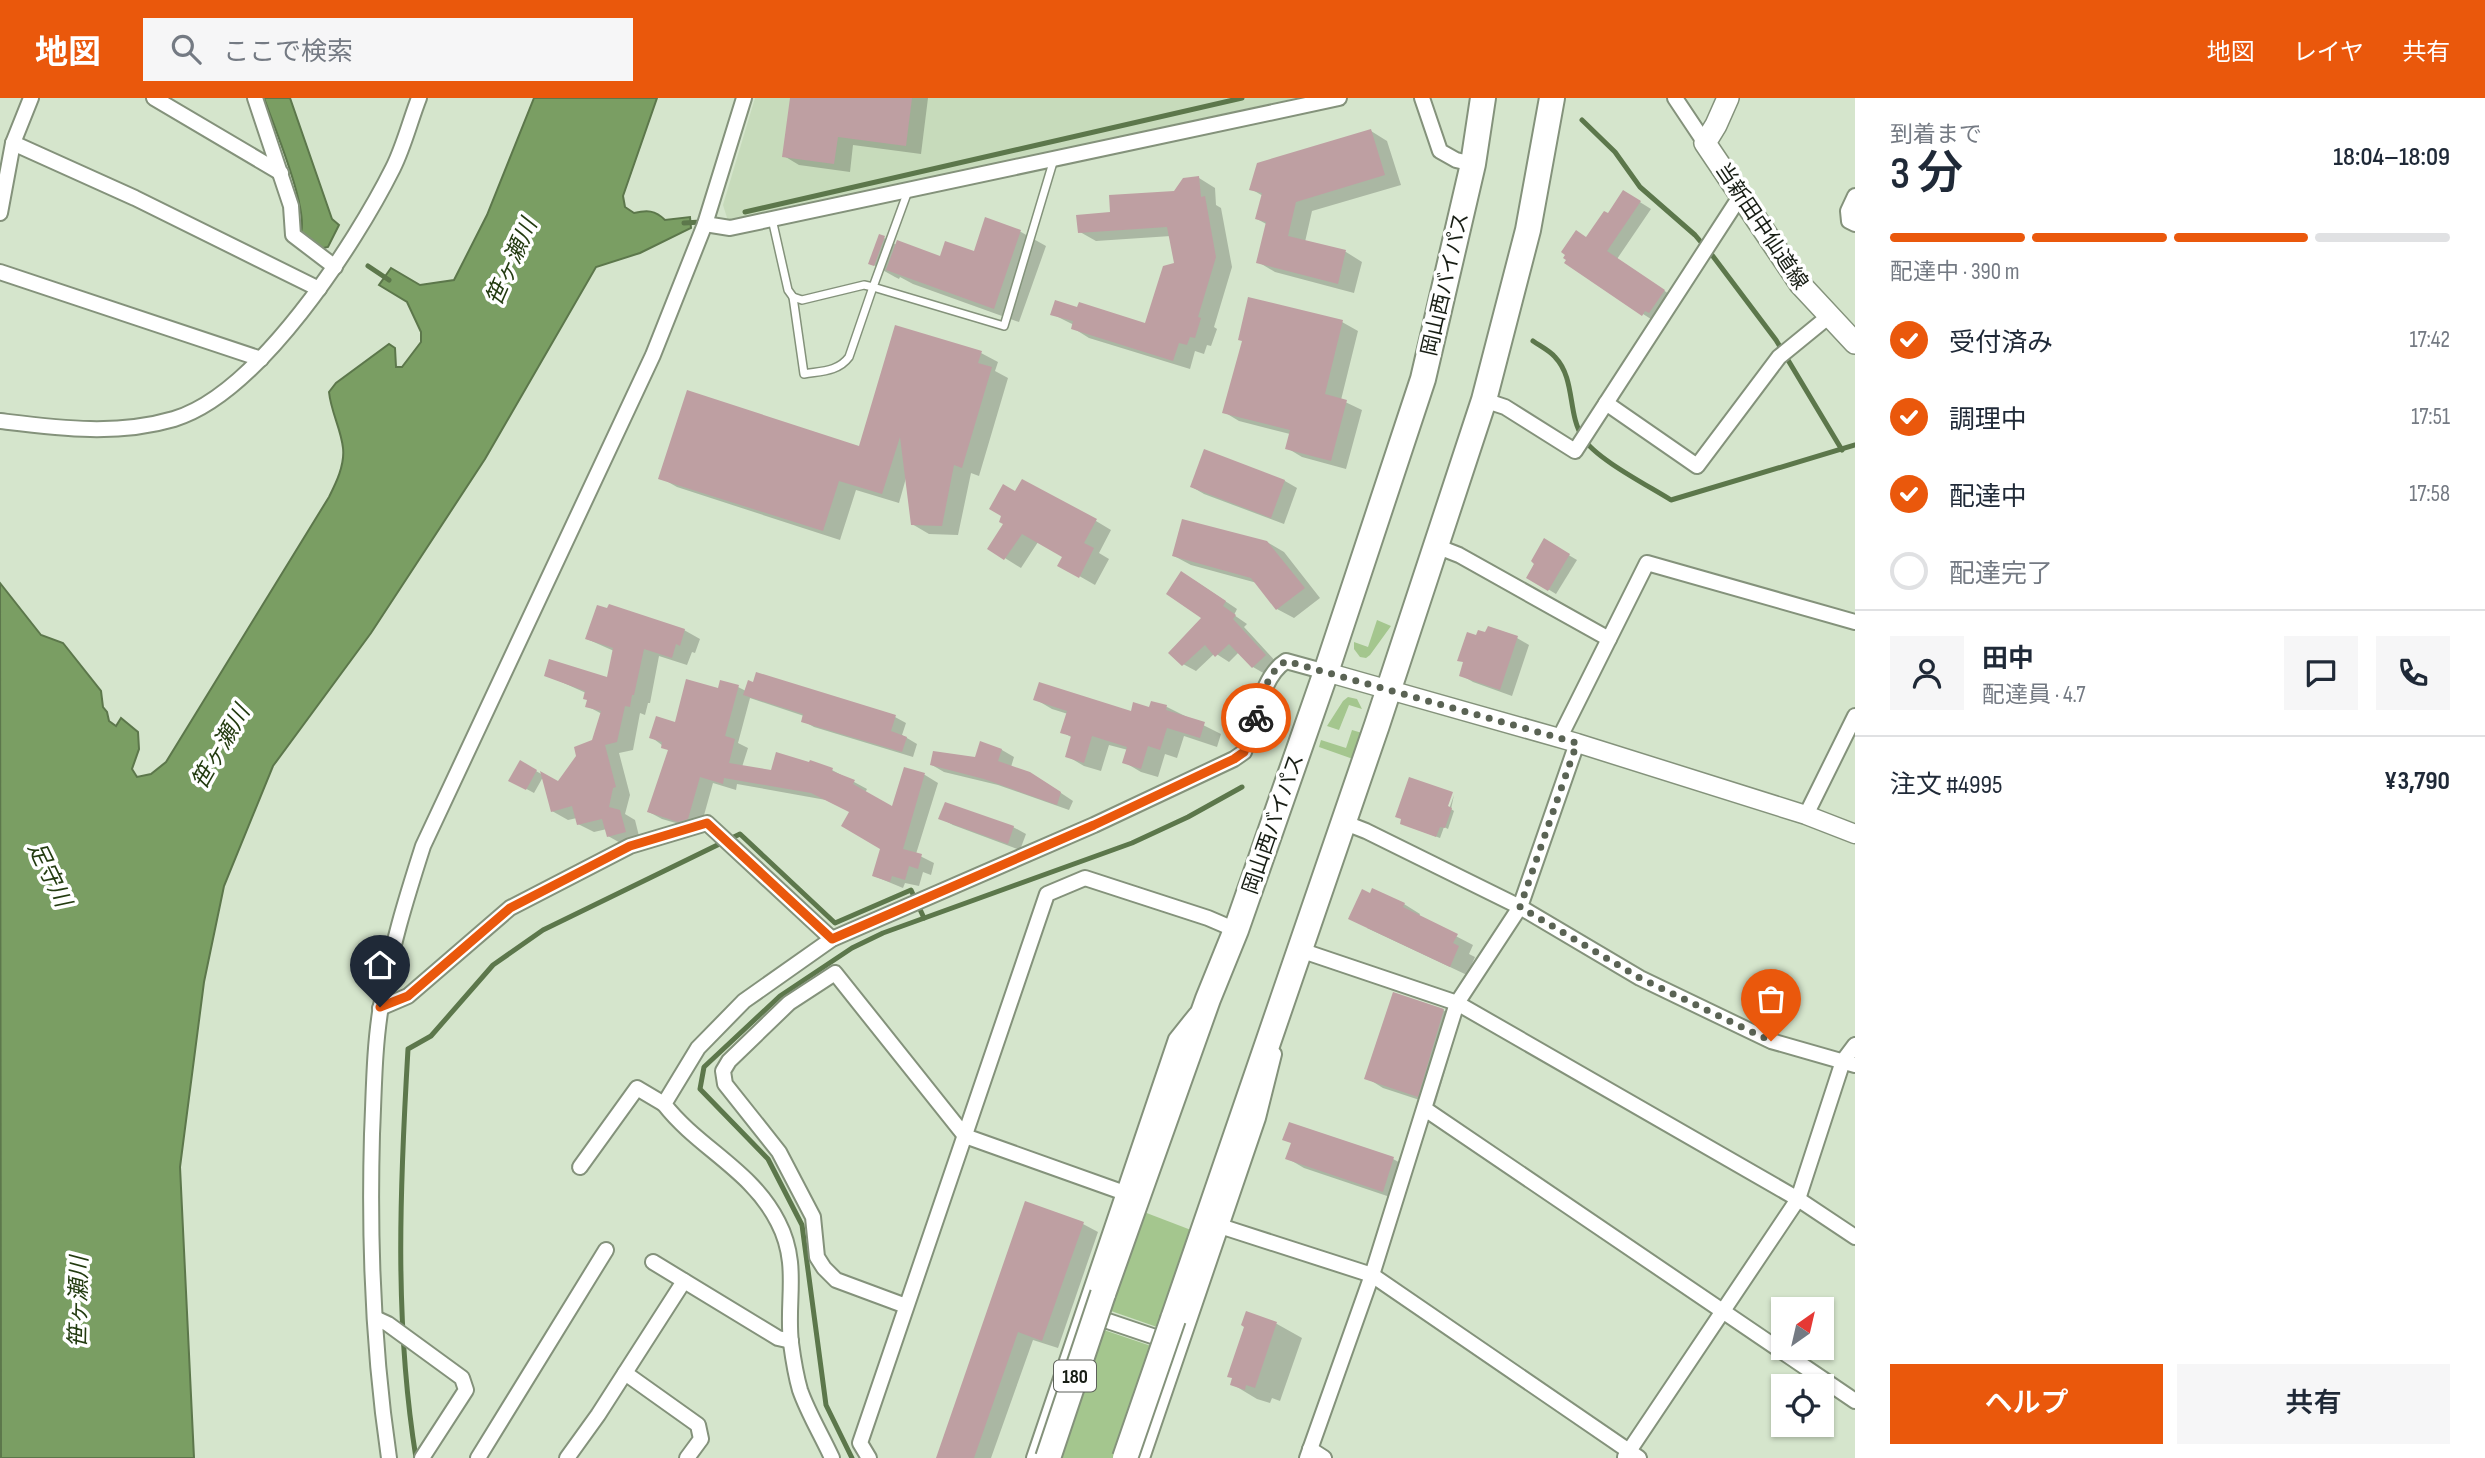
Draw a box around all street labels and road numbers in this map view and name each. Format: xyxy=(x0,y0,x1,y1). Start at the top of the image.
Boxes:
street label: 当新田中仙道線 xyxy=(1710,158,1813,294)
street label: 岡山西バイパス xyxy=(1417,210,1474,358)
street label: 岡山西バイパス xyxy=(1238,751,1309,898)
road number: 180 xyxy=(1054,1360,1096,1392)

